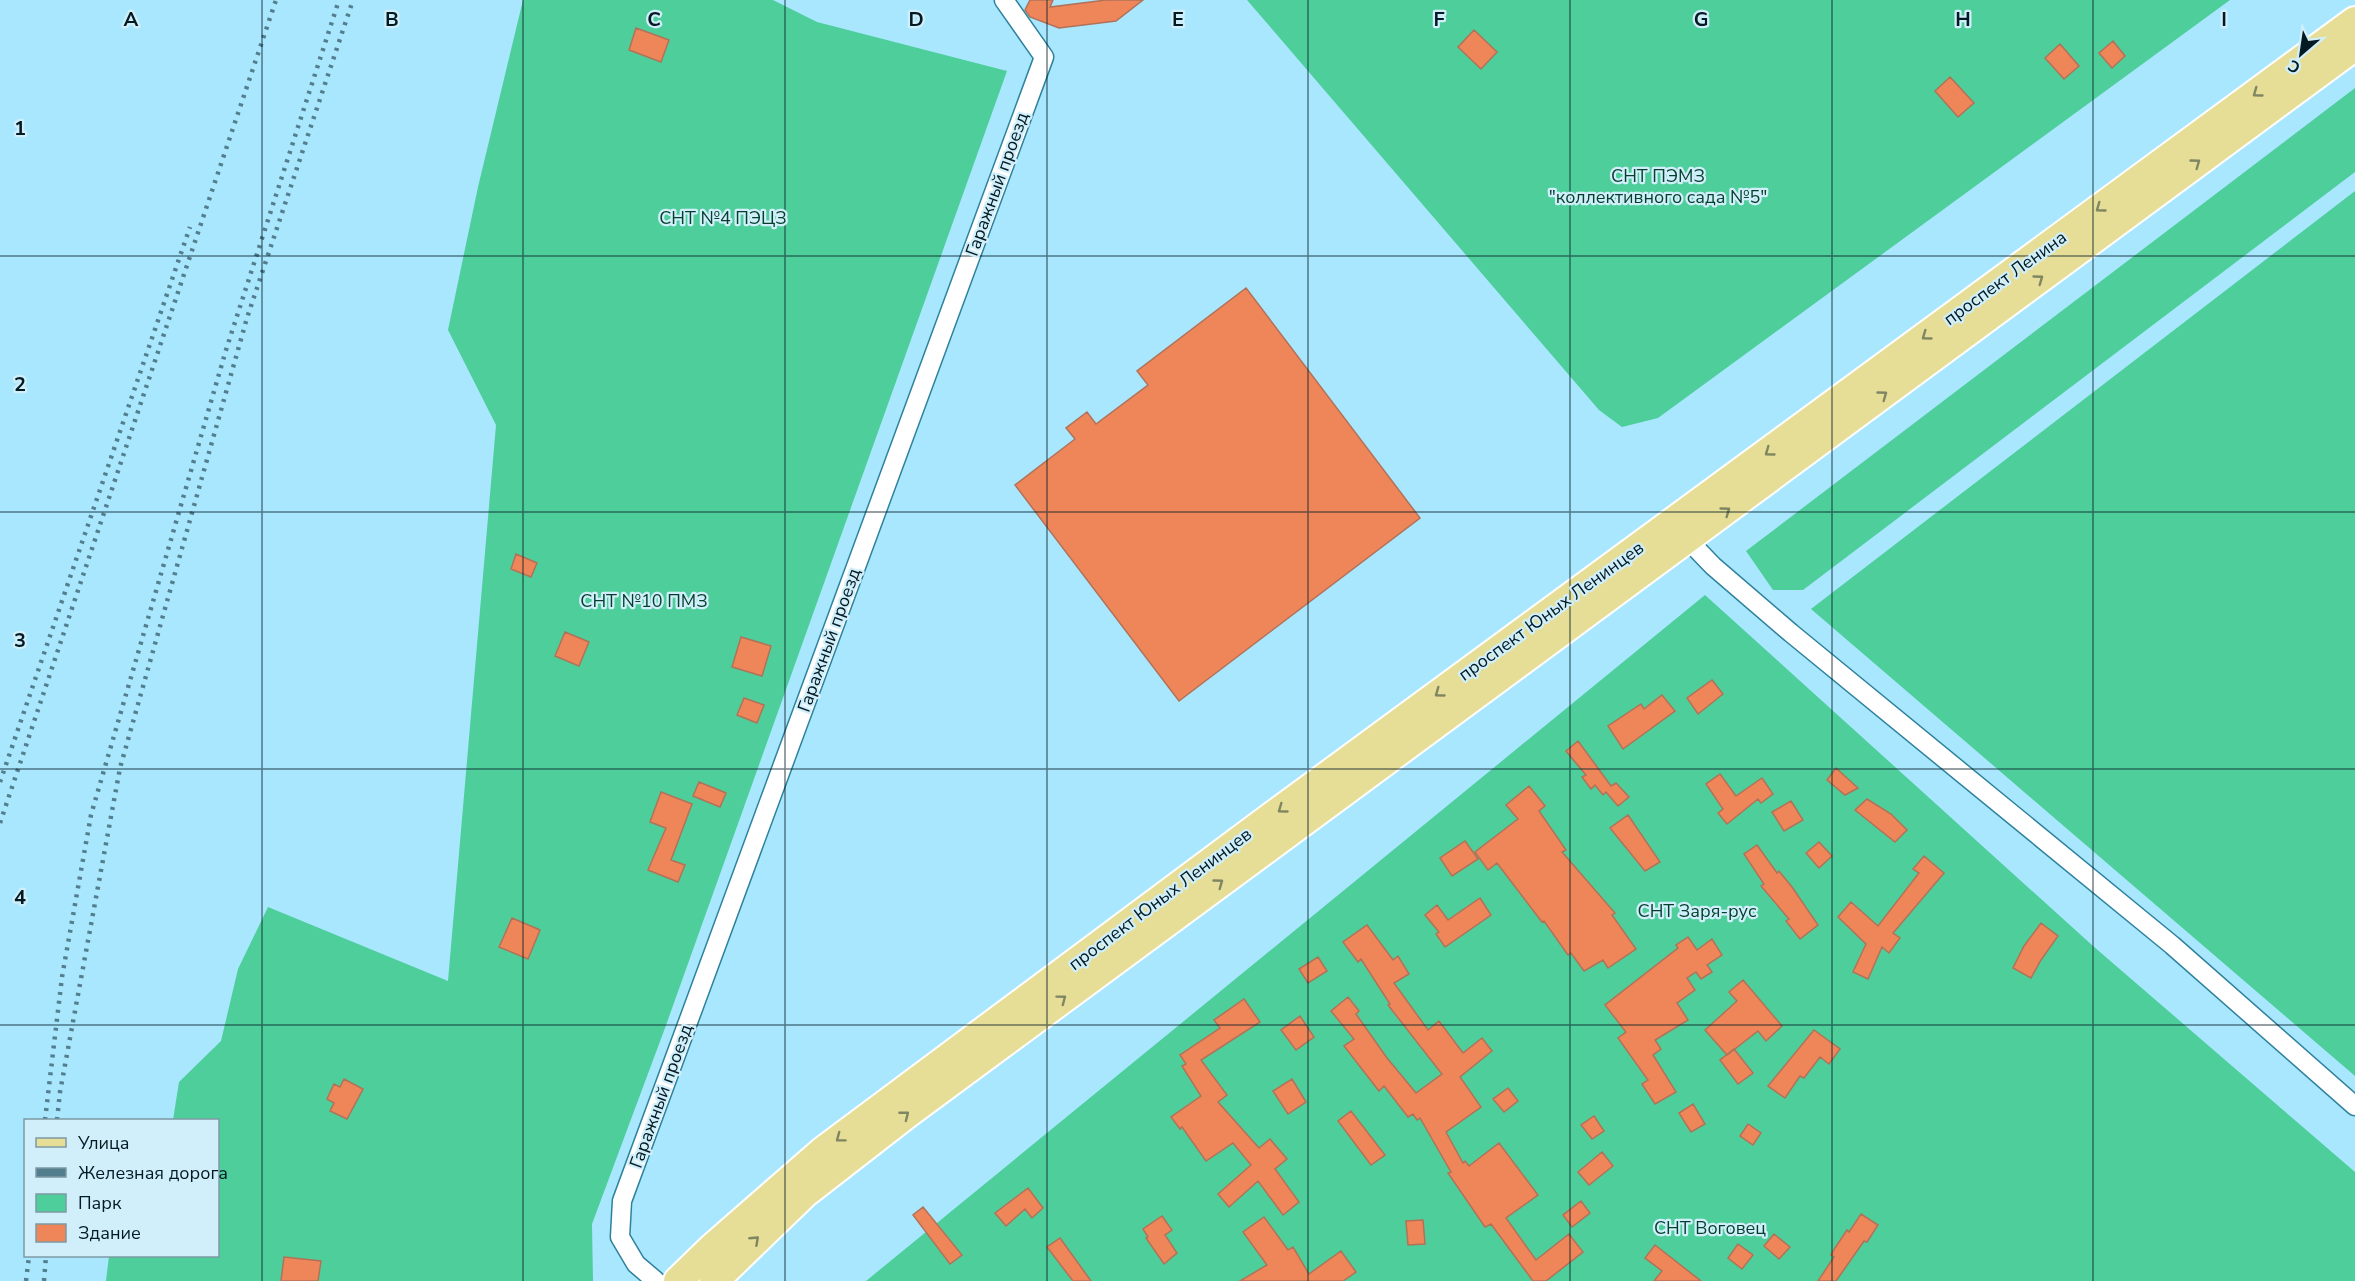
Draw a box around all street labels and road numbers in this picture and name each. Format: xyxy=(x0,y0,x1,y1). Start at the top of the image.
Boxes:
street label: Гаражный проезд xyxy=(960,109,1034,259)
street label: проспект Ленина xyxy=(1939,225,2071,331)
street label: проспект Юных Ленинцев xyxy=(1454,536,1649,686)
street label: Гаражный проезд xyxy=(792,565,866,715)
street label: проспект Юных Ленинцев xyxy=(1064,822,1257,976)
street label: Гаражный проезд xyxy=(624,1021,698,1171)

